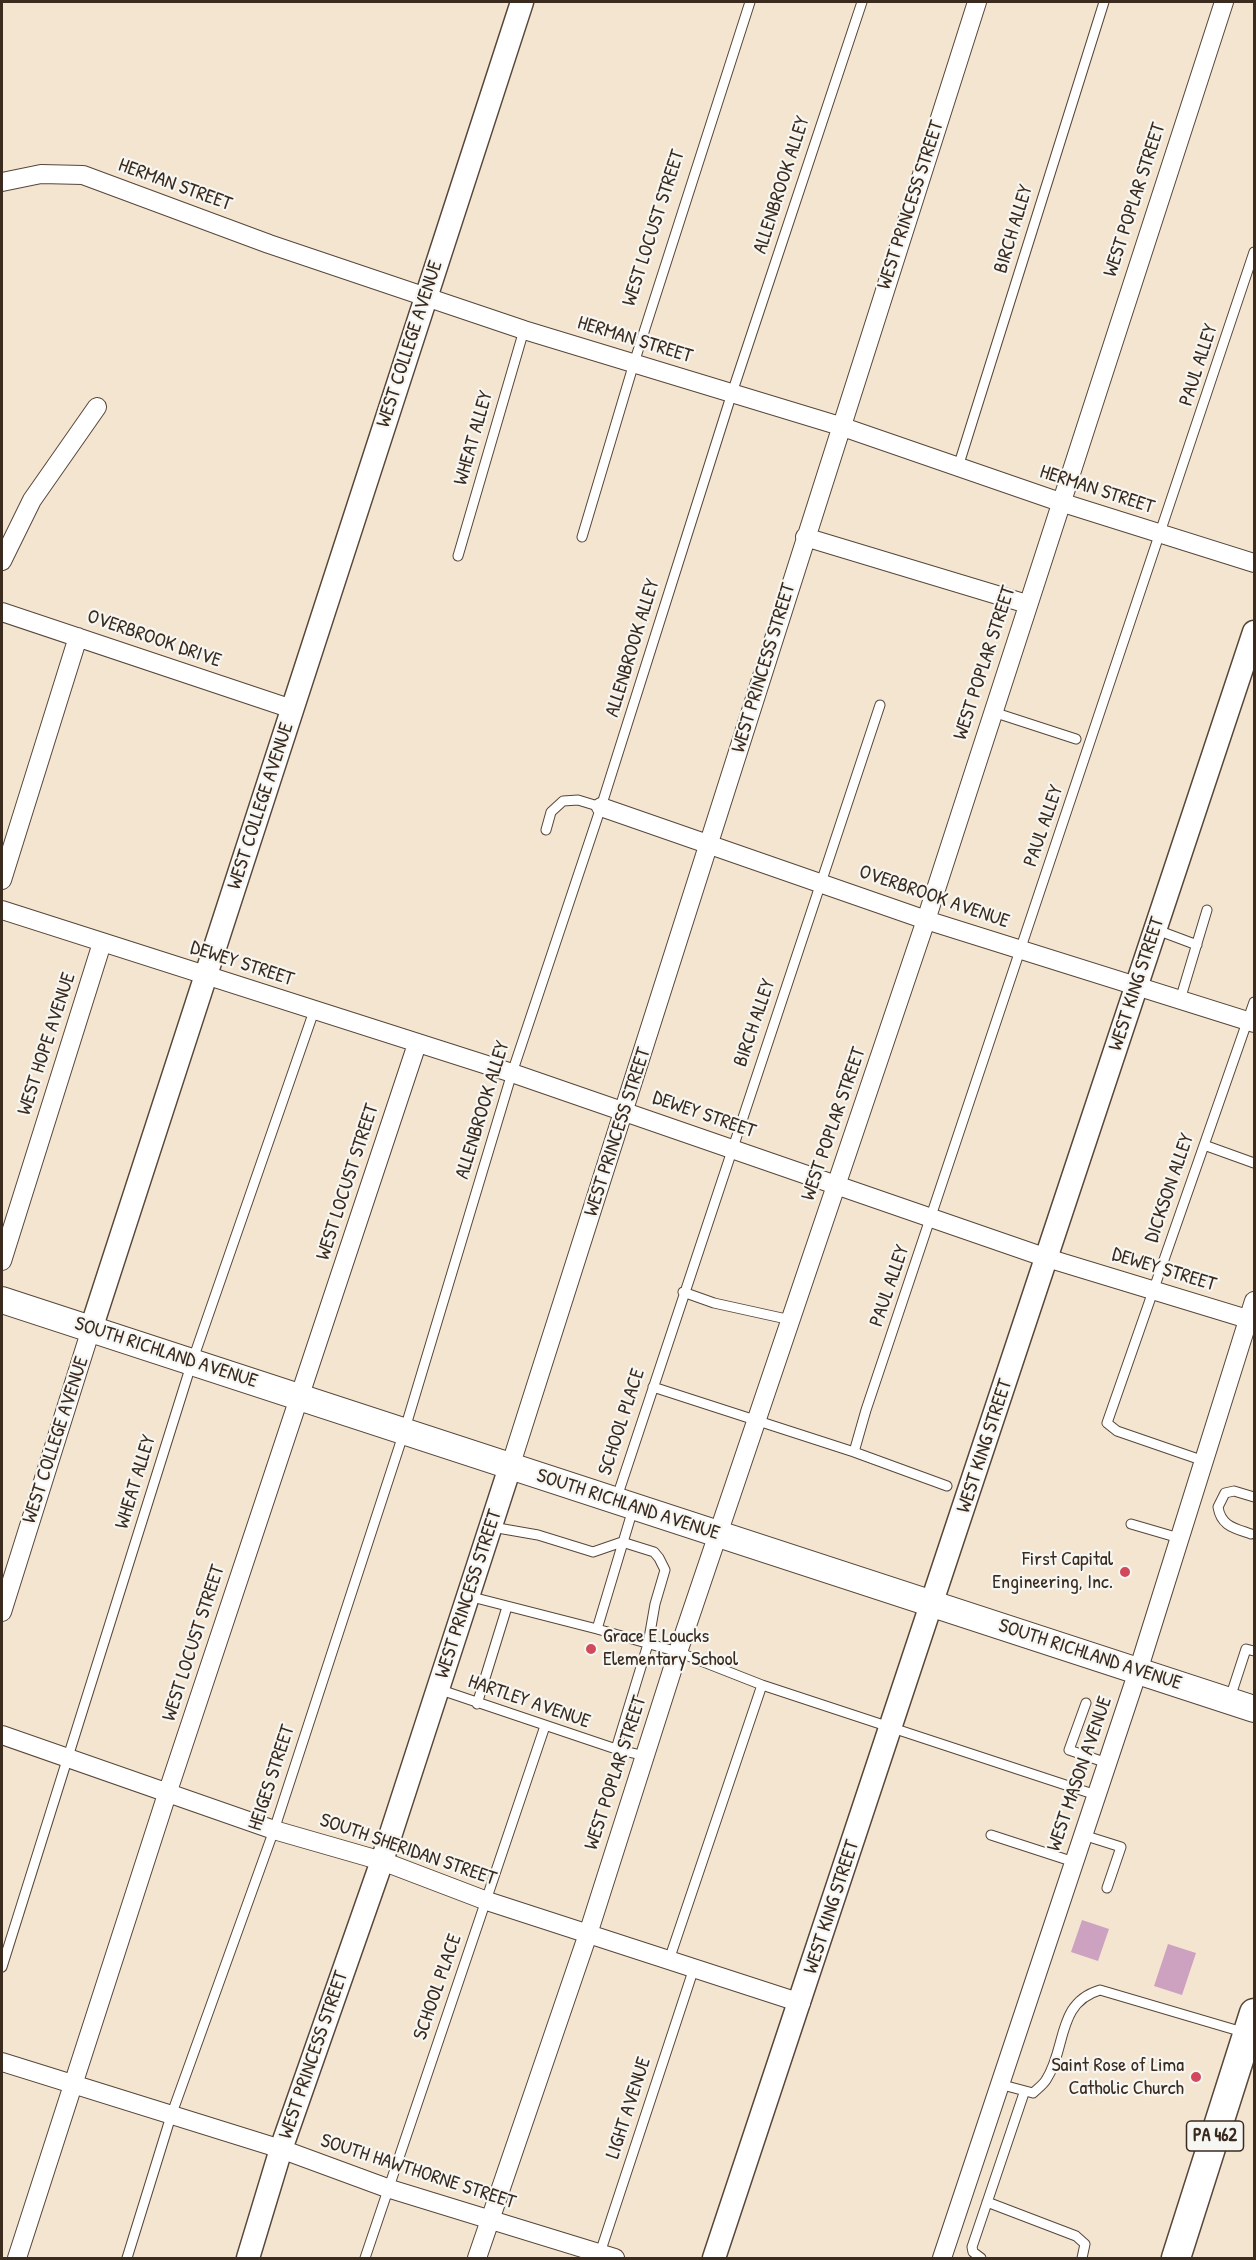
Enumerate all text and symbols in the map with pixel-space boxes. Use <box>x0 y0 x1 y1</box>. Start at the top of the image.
street label: ALLENBROOK ALLEY <box>748 113 816 257</box>
street label: WEST PRINCESS STREET <box>872 118 950 292</box>
street label: WEST POPLAR STREET <box>1099 120 1171 280</box>
street label: WEST LOCUST STREET <box>617 147 691 309</box>
street label: HERMAN STREET <box>115 153 235 217</box>
street label: BIRCH ALLEY <box>989 182 1039 276</box>
street label: WEST COLLEGE AVENUE <box>372 258 448 430</box>
street label: HERMAN STREET <box>575 311 695 369</box>
street label: PAUL ALLEY <box>1174 321 1224 409</box>
street label: WHEAT ALLEY <box>449 388 499 488</box>
street label: HERMAN STREET <box>1037 460 1157 520</box>
street label: ALLENBROOK ALLEY <box>601 576 665 720</box>
street label: WEST PRINCESS STREET <box>727 580 801 756</box>
street label: WEST POPLAR STREET <box>949 583 1021 743</box>
street label: OVERBROOK DRIVE <box>84 605 224 673</box>
street label: WEST COLLEGE AVENUE <box>223 720 299 892</box>
street label: PAUL ALLEY <box>1019 782 1069 870</box>
street label: OVERBROOK AVENUE <box>856 860 1012 934</box>
street label: WEST KING STREET <box>1104 914 1170 1054</box>
street label: DEWEY STREET <box>187 936 297 992</box>
street label: WEST HOPE AVENUE <box>13 970 81 1118</box>
street label: BIRCH ALLEY <box>729 976 781 1070</box>
street label: ALLENBROOK ALLEY <box>451 1038 515 1182</box>
street label: WEST POPLAR STREET <box>797 1044 871 1204</box>
street label: WEST PRINCESS STREET <box>579 1045 657 1219</box>
street label: DEWEY STREET <box>649 1086 759 1144</box>
street label: WEST LOCUST STREET <box>311 1101 385 1263</box>
street label: DICKSON ALLEY <box>1140 1130 1200 1246</box>
street label: PAUL ALLEY <box>865 1242 915 1330</box>
street label: DEWEY STREET <box>1109 1243 1219 1297</box>
street label: SOUTH RICHLAND AVENUE <box>71 1312 261 1394</box>
street label: WEST COLLEGE AVENUE <box>18 1354 94 1526</box>
street label: SCHOOL PLACE <box>594 1366 650 1478</box>
street label: WEST KING STREET <box>952 1376 1018 1516</box>
street label: WHEAT ALLEY <box>110 1432 162 1532</box>
street label: SOUTH RICHLAND AVENUE <box>533 1464 723 1546</box>
street label: WEST PRINCESS STREET <box>430 1507 508 1681</box>
place label: First Capital Engineering, Inc. <box>992 1548 1113 1595</box>
street label: WEST LOCUST STREET <box>157 1562 231 1724</box>
marker: First Capital Engineering, Inc. <box>1118 1565 1132 1579</box>
street label: SOUTH RICHLAND AVENUE <box>995 1614 1185 1696</box>
place label: Grace E Loucks Elementary School <box>603 1625 738 1672</box>
marker: Grace E Loucks Elementary School <box>584 1642 598 1656</box>
street label: HARTLEY AVENUE <box>465 1670 593 1734</box>
street label: WEST POPLAR STREET <box>580 1693 652 1853</box>
street label: WEST MASON AVENUE <box>1042 1694 1118 1854</box>
street label: HEIGES STREET <box>244 1722 300 1834</box>
street label: SOUTH SHERIDAN STREET <box>317 1809 499 1891</box>
street label: WEST KING STREET <box>799 1837 865 1977</box>
street label: SCHOOL PLACE <box>409 1931 467 2043</box>
street label: WEST PRINCESS STREET <box>274 1968 354 2142</box>
street label: LIGHT AVENUE <box>601 2054 657 2162</box>
place label: Saint Rose of Lima Catholic Church <box>1051 2054 1184 2101</box>
marker: Saint Rose of Lima Catholic Church <box>1189 2070 1203 2084</box>
road number: PA 462 <box>1186 2121 1244 2151</box>
street label: SOUTH HAWTHORNE STREET <box>317 2129 519 2215</box>

